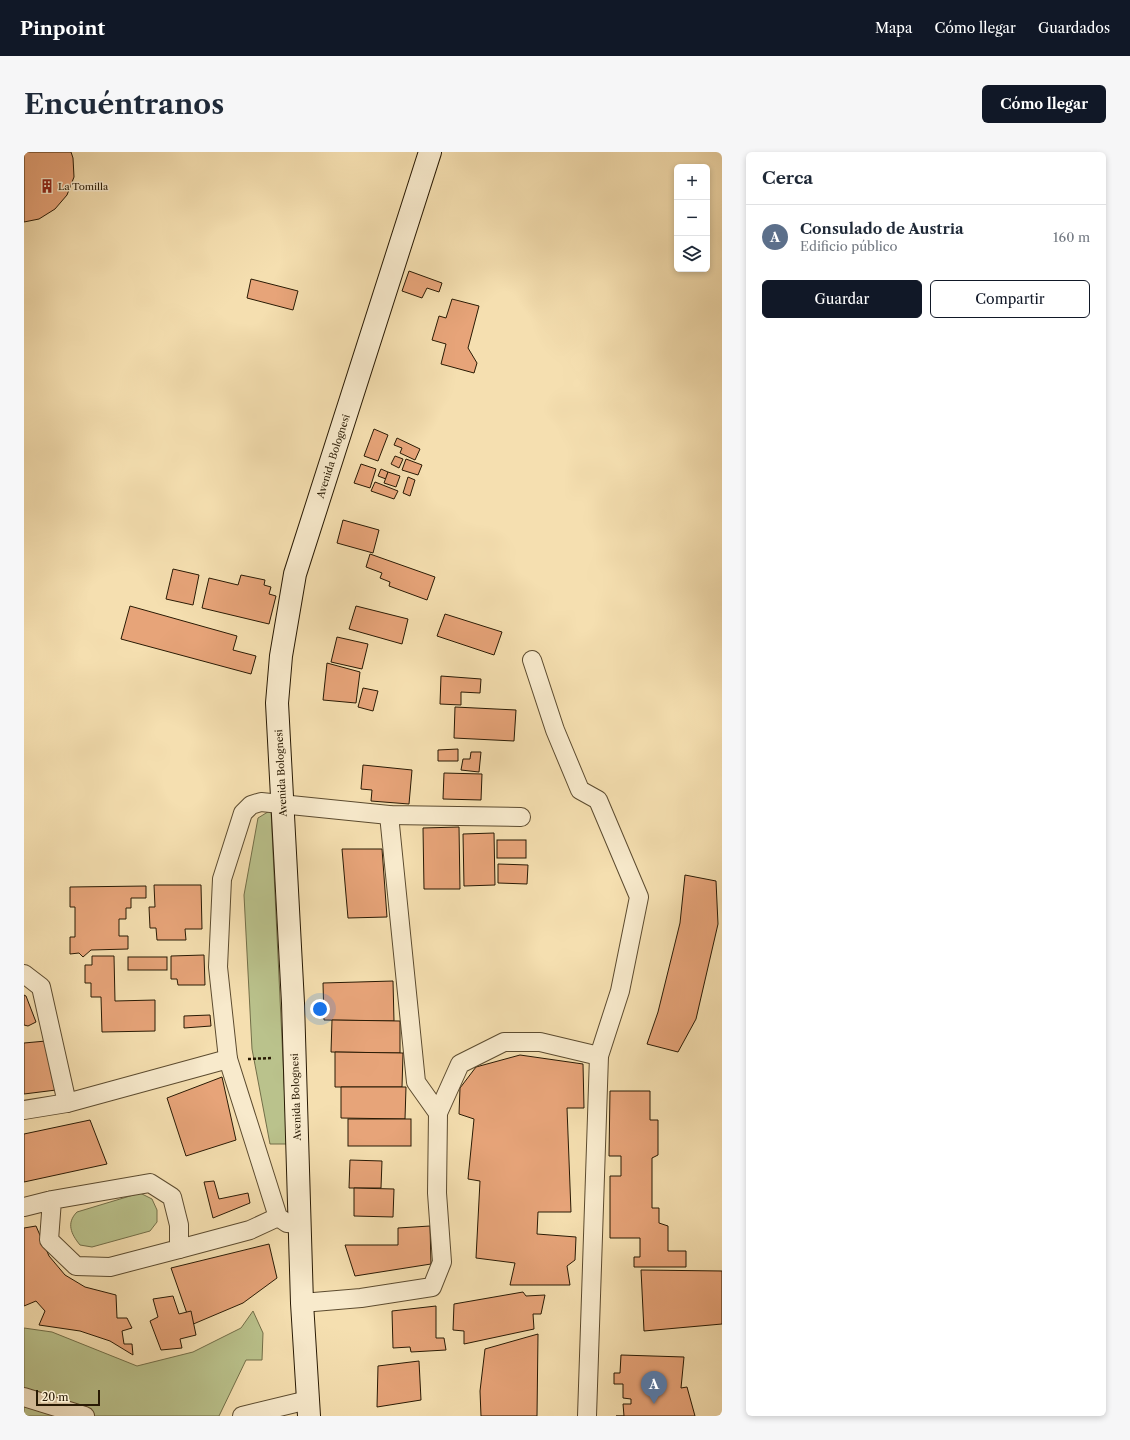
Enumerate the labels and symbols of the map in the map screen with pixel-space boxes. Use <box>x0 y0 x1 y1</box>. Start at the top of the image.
building icon: La Tomilla <box>39 178 55 194</box>
place label: La Tomilla <box>58 180 109 193</box>
street label: Avenida Bolognesi <box>313 412 352 501</box>
street label: Avenida Bolognesi <box>272 729 290 818</box>
your location <box>310 999 330 1019</box>
street label: Avenida Bolognesi <box>288 1053 304 1142</box>
pin: A <box>641 1371 667 1404</box>
scale bar <box>36 1388 100 1407</box>

